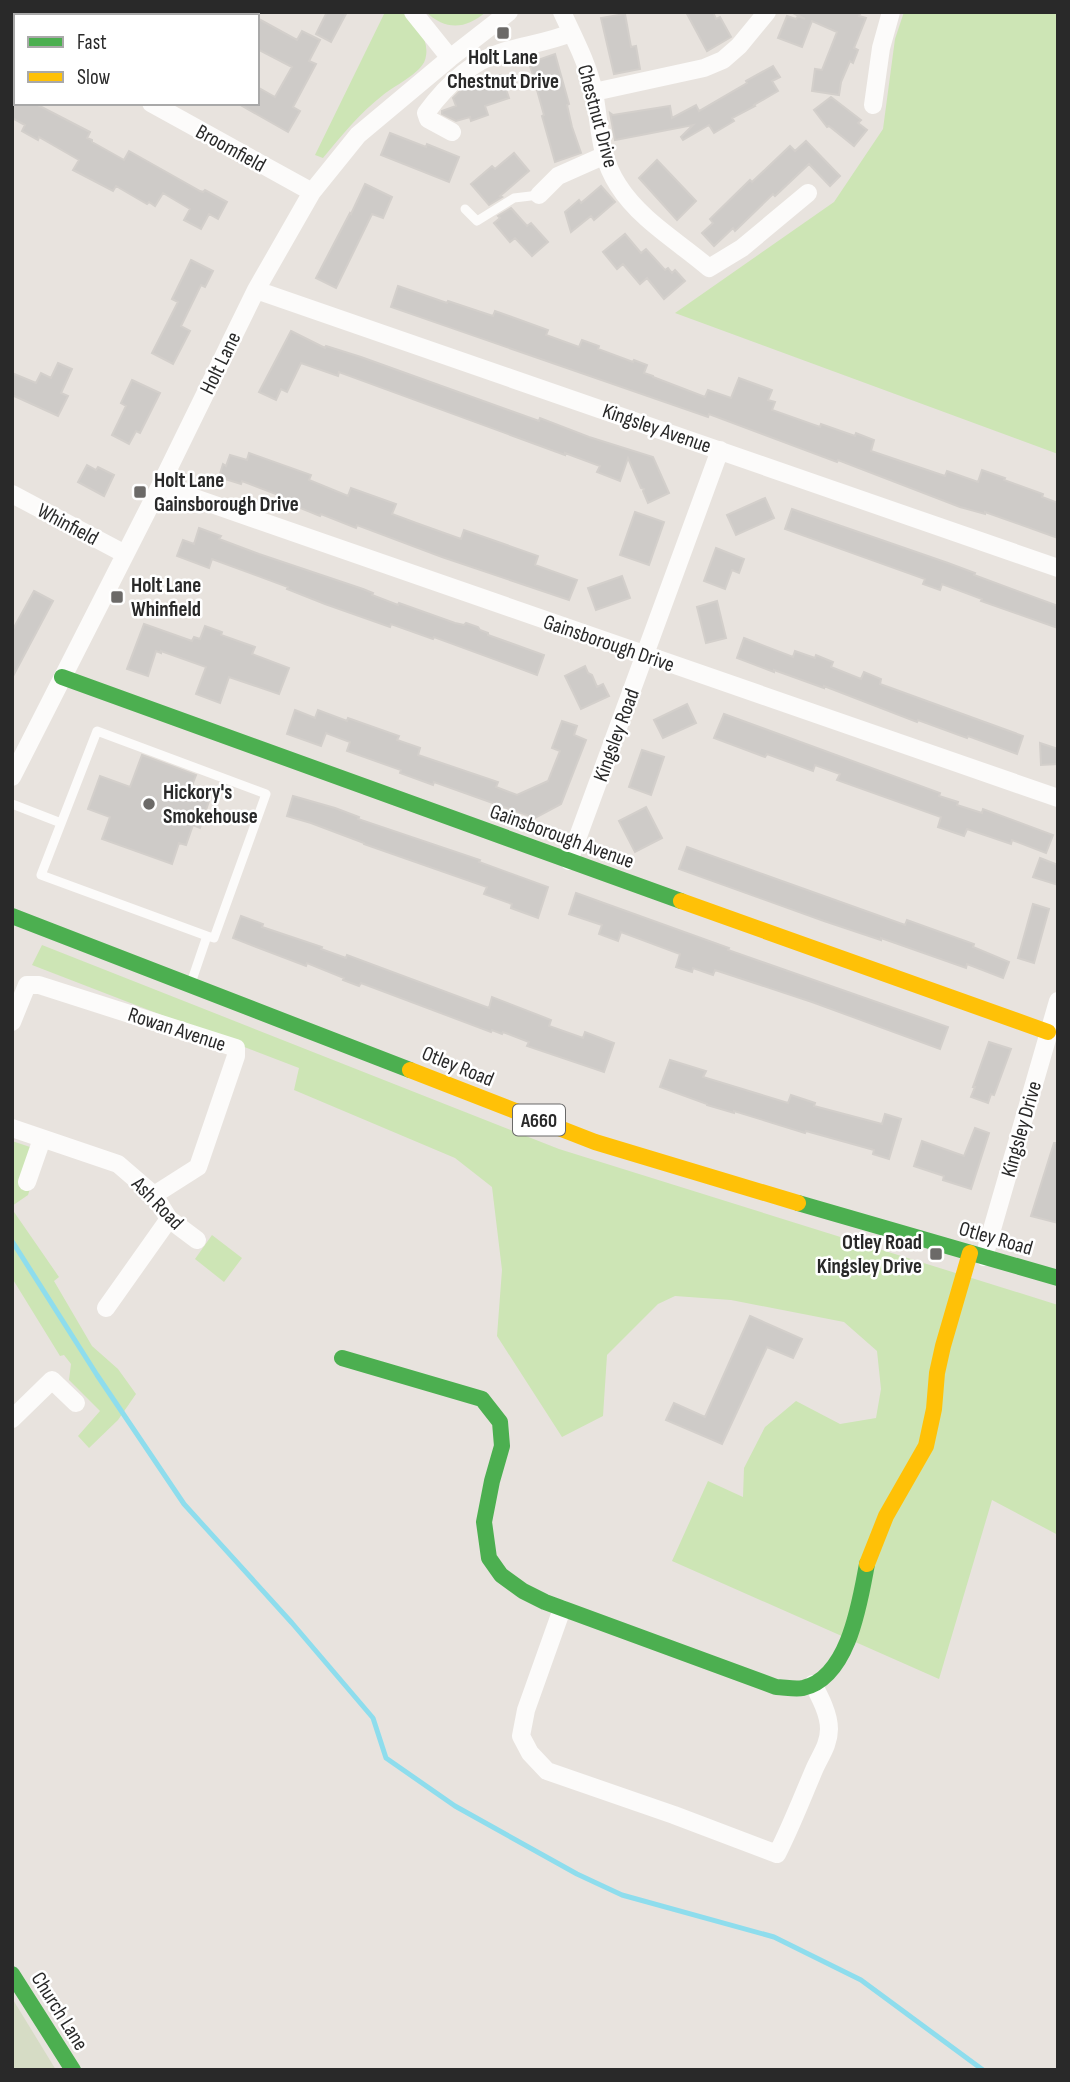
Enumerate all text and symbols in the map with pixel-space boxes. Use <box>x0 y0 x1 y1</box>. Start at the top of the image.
legend <box>14 14 259 105</box>
marker: Holt Lane Chestnut Drive <box>495 25 511 41</box>
text: Fast <box>77 30 107 55</box>
place label: Holt Lane Chestnut Drive <box>447 45 559 94</box>
street label: Chestnut Drive <box>572 62 623 170</box>
text: Slow <box>77 65 111 90</box>
street label: Broomfield <box>191 119 270 178</box>
street label: Holt Lane <box>195 328 246 399</box>
street label: Kingsley Avenue <box>599 398 714 459</box>
place label: Holt Lane Gainsborough Drive <box>154 468 299 517</box>
marker: Holt Lane Gainsborough Drive <box>132 484 148 500</box>
street label: Whinfield <box>33 498 103 551</box>
place label: Holt Lane Whinfield <box>131 573 201 622</box>
marker: Holt Lane Whinfield <box>109 589 125 605</box>
street label: Gainsborough Drive <box>540 609 678 678</box>
street label: Kingsley Road <box>588 685 645 785</box>
place label: Hickory's Smokehouse <box>163 780 258 829</box>
marker: Hickory's Smokehouse <box>141 796 157 812</box>
street label: Gainsborough Avenue <box>486 799 637 874</box>
street label: Rowan Avenue <box>125 1002 229 1057</box>
street label: Otley Road <box>418 1041 497 1092</box>
street label: Kingsley Drive <box>996 1078 1047 1180</box>
road number: A660 <box>513 1104 565 1136</box>
street label: Ash Road <box>126 1171 189 1235</box>
street label: Otley Road <box>956 1216 1036 1261</box>
place label: Otley Road Kingsley Drive <box>817 1230 922 1279</box>
marker: Otley Road Kingsley Drive <box>928 1246 944 1262</box>
street label: Church Lane <box>26 1967 93 2055</box>

